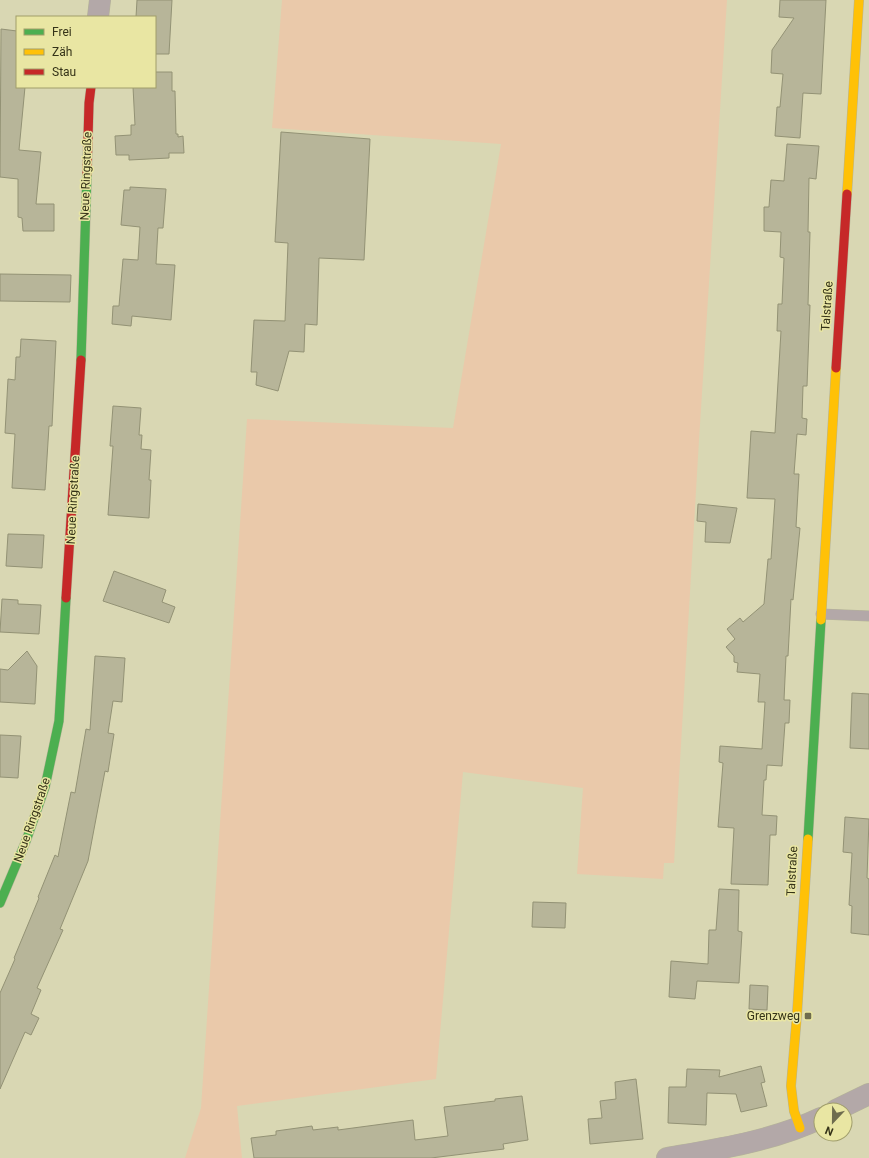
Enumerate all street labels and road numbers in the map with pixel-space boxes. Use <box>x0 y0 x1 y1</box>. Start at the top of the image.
street label: Neue Ringstraße <box>77 132 95 220</box>
street label: Talstraße <box>818 281 836 331</box>
street label: Neue Ringstraße <box>64 455 82 545</box>
street label: Neue Ringstraße <box>11 776 53 864</box>
street label: Talstraße <box>784 846 800 896</box>

